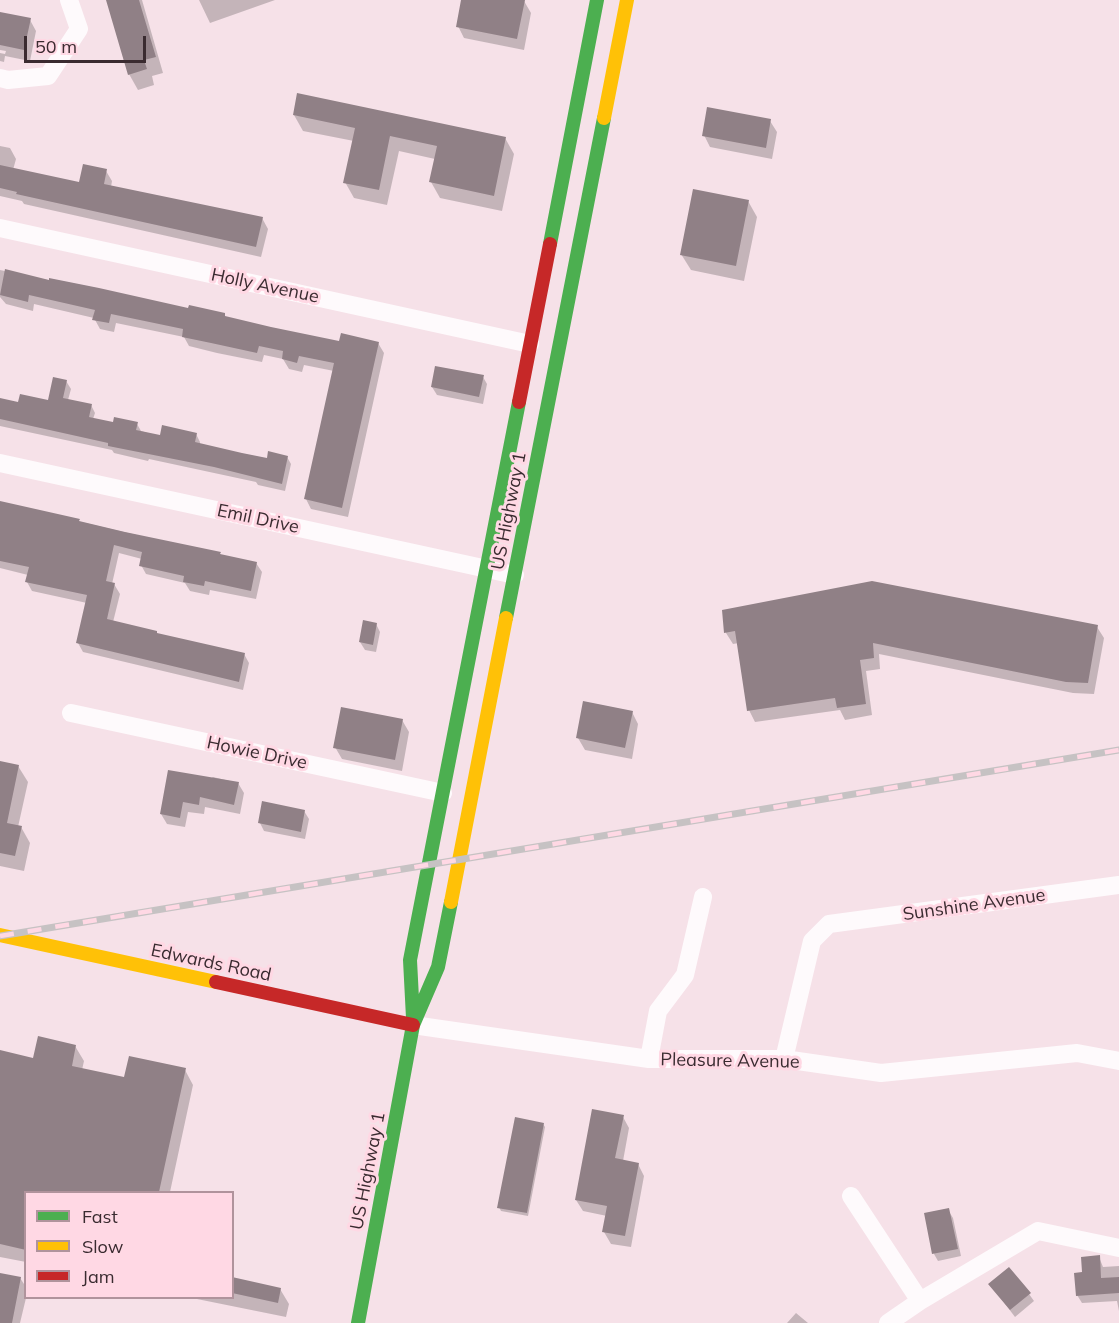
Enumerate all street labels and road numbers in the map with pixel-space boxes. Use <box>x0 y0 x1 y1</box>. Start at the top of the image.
street label: Holly Avenue <box>209 264 321 308</box>
street label: US Highway 1 <box>487 450 531 572</box>
street label: Emil Drive <box>215 500 301 538</box>
street label: Howie Drive <box>205 732 309 774</box>
street label: Sunshine Avenue <box>901 884 1047 926</box>
street label: Edwards Road <box>149 940 273 986</box>
street label: Pleasure Avenue <box>660 1049 800 1073</box>
street label: US Highway 1 <box>346 1110 390 1232</box>

